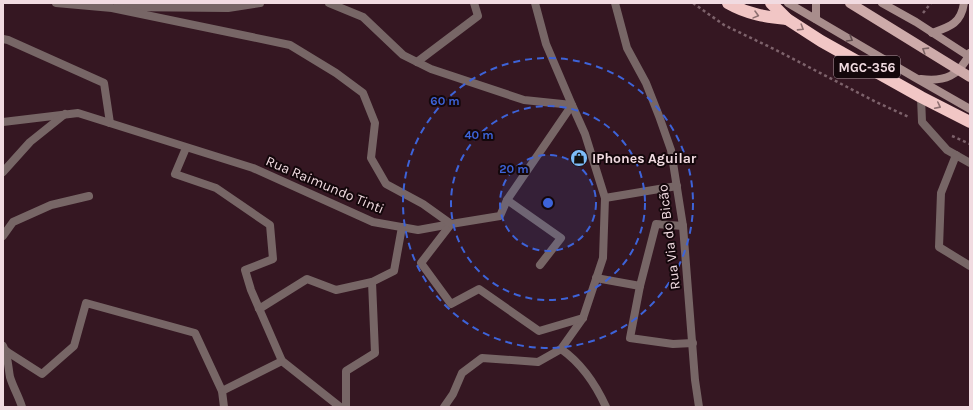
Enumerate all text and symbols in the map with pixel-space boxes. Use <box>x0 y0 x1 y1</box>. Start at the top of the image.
one-way arrow <box>753 10 760 19</box>
one-way arrow <box>797 23 804 31</box>
one-way arrow <box>846 35 853 42</box>
one-way arrow <box>922 47 929 54</box>
road number: MGC-356 <box>834 56 900 78</box>
text: 60 m <box>430 94 460 108</box>
one-way arrow <box>934 101 941 109</box>
text: 40 m <box>464 128 494 142</box>
shop icon: IPhones Aguilar <box>569 148 589 168</box>
place label: IPhones Aguilar <box>592 150 697 167</box>
street label: Rua Raimundo Tinti <box>263 152 387 218</box>
text: 20 m <box>499 162 529 176</box>
street label: Rua Via do Bicão <box>654 183 684 291</box>
centre of rings <box>541 196 555 210</box>

